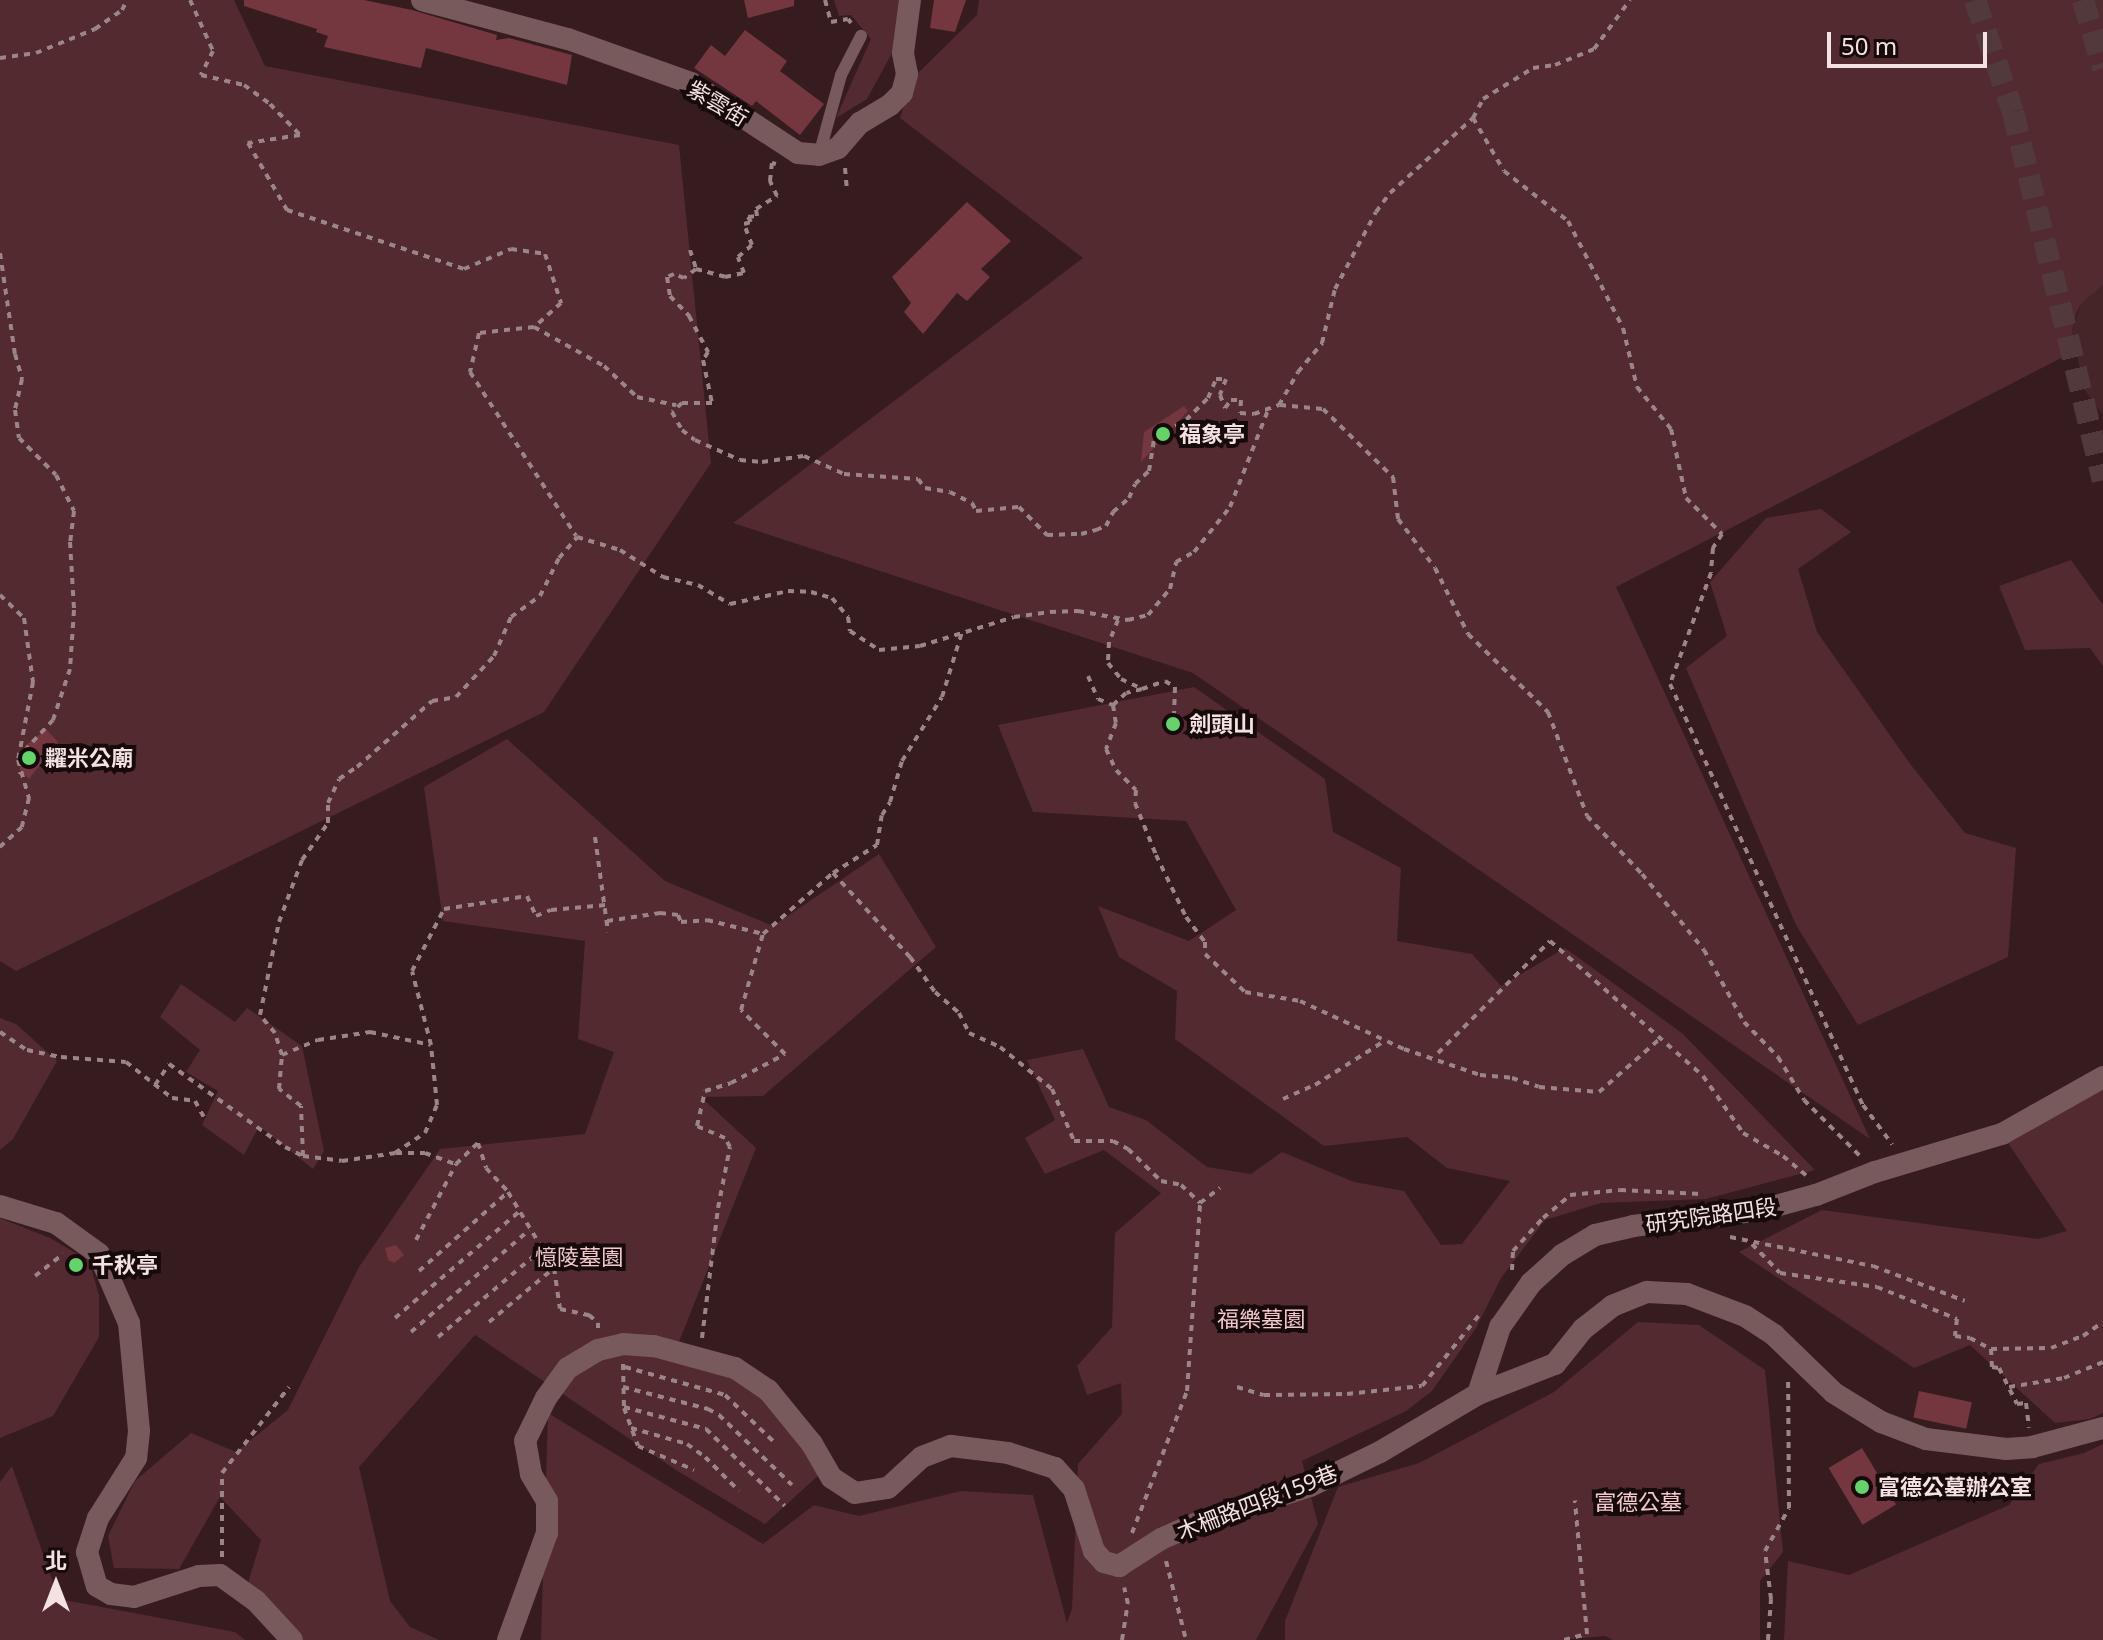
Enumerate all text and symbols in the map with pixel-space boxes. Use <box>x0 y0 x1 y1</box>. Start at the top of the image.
scale bar <box>1831 16 1991 66</box>
text: 50 m <box>1841 29 1897 62</box>
street label: 紫雲街 <box>683 75 753 131</box>
place label: 福象亭 <box>1179 421 1245 447</box>
marker: 福象亭 <box>1154 425 1172 443</box>
place label: 劍頭山 <box>1189 711 1255 737</box>
marker: 劍頭山 <box>1164 715 1182 733</box>
place label: 糶米公廟 <box>45 745 133 771</box>
marker: 糶米公廟 <box>20 749 38 767</box>
street label: 研究院路四段 <box>1644 1193 1778 1237</box>
park label: 憶陵墓園 <box>535 1244 623 1270</box>
place label: 千秋亭 <box>92 1252 158 1278</box>
marker: 千秋亭 <box>67 1256 85 1274</box>
park label: 福樂墓園 <box>1217 1306 1305 1332</box>
street label: 木柵路四段159巷 <box>1173 1459 1341 1545</box>
place label: 富德公墓辦公室 <box>1878 1474 2032 1500</box>
marker: 富德公墓辦公室 <box>1853 1478 1871 1496</box>
park label: 富德公墓 <box>1594 1489 1682 1515</box>
north arrow <box>16 1544 96 1624</box>
text: 北 <box>45 1545 67 1575</box>

